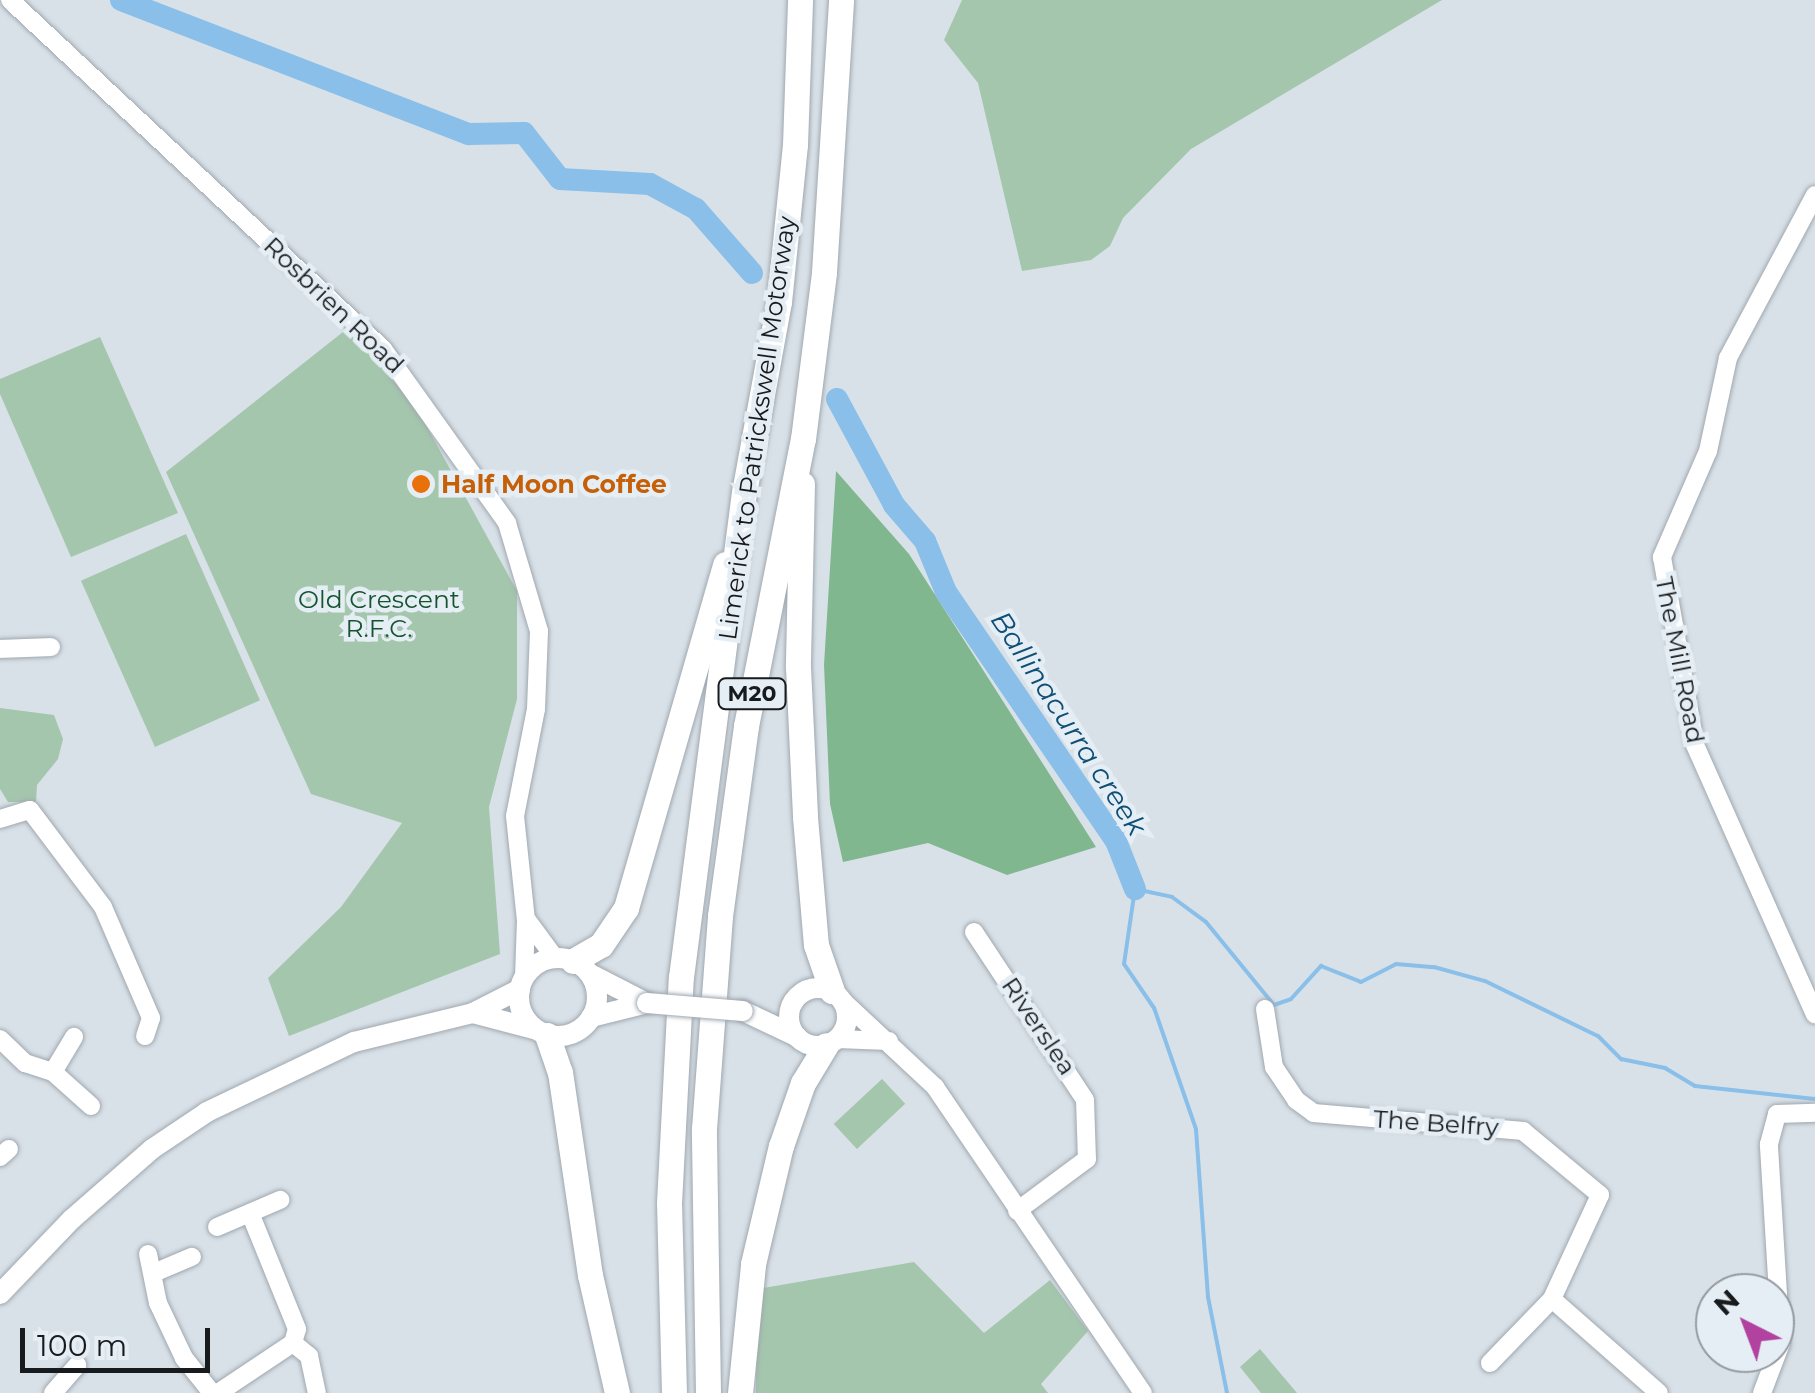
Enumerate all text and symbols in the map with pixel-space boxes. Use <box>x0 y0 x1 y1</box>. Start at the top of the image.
street label: Limerick to Patrickswell Motorway <box>712 214 802 642</box>
street label: Rosbrien Road <box>258 231 410 379</box>
place label: Half Moon Coffee <box>441 469 667 499</box>
marker: Half Moon Coffee <box>410 473 432 495</box>
street label: The Mill Road <box>1649 574 1711 746</box>
park label: Old Crescent R.F.C. <box>298 585 460 644</box>
water label: Ballinacurra creek <box>984 605 1154 841</box>
road number: M20 <box>717 677 787 711</box>
street label: Riverslea <box>995 971 1083 1081</box>
street label: The Belfry <box>1372 1104 1500 1142</box>
north arrow <box>1695 1273 1795 1373</box>
text: N <box>1706 1282 1746 1322</box>
scale bar <box>25 1308 215 1370</box>
text: 100 m <box>37 1327 127 1364</box>

